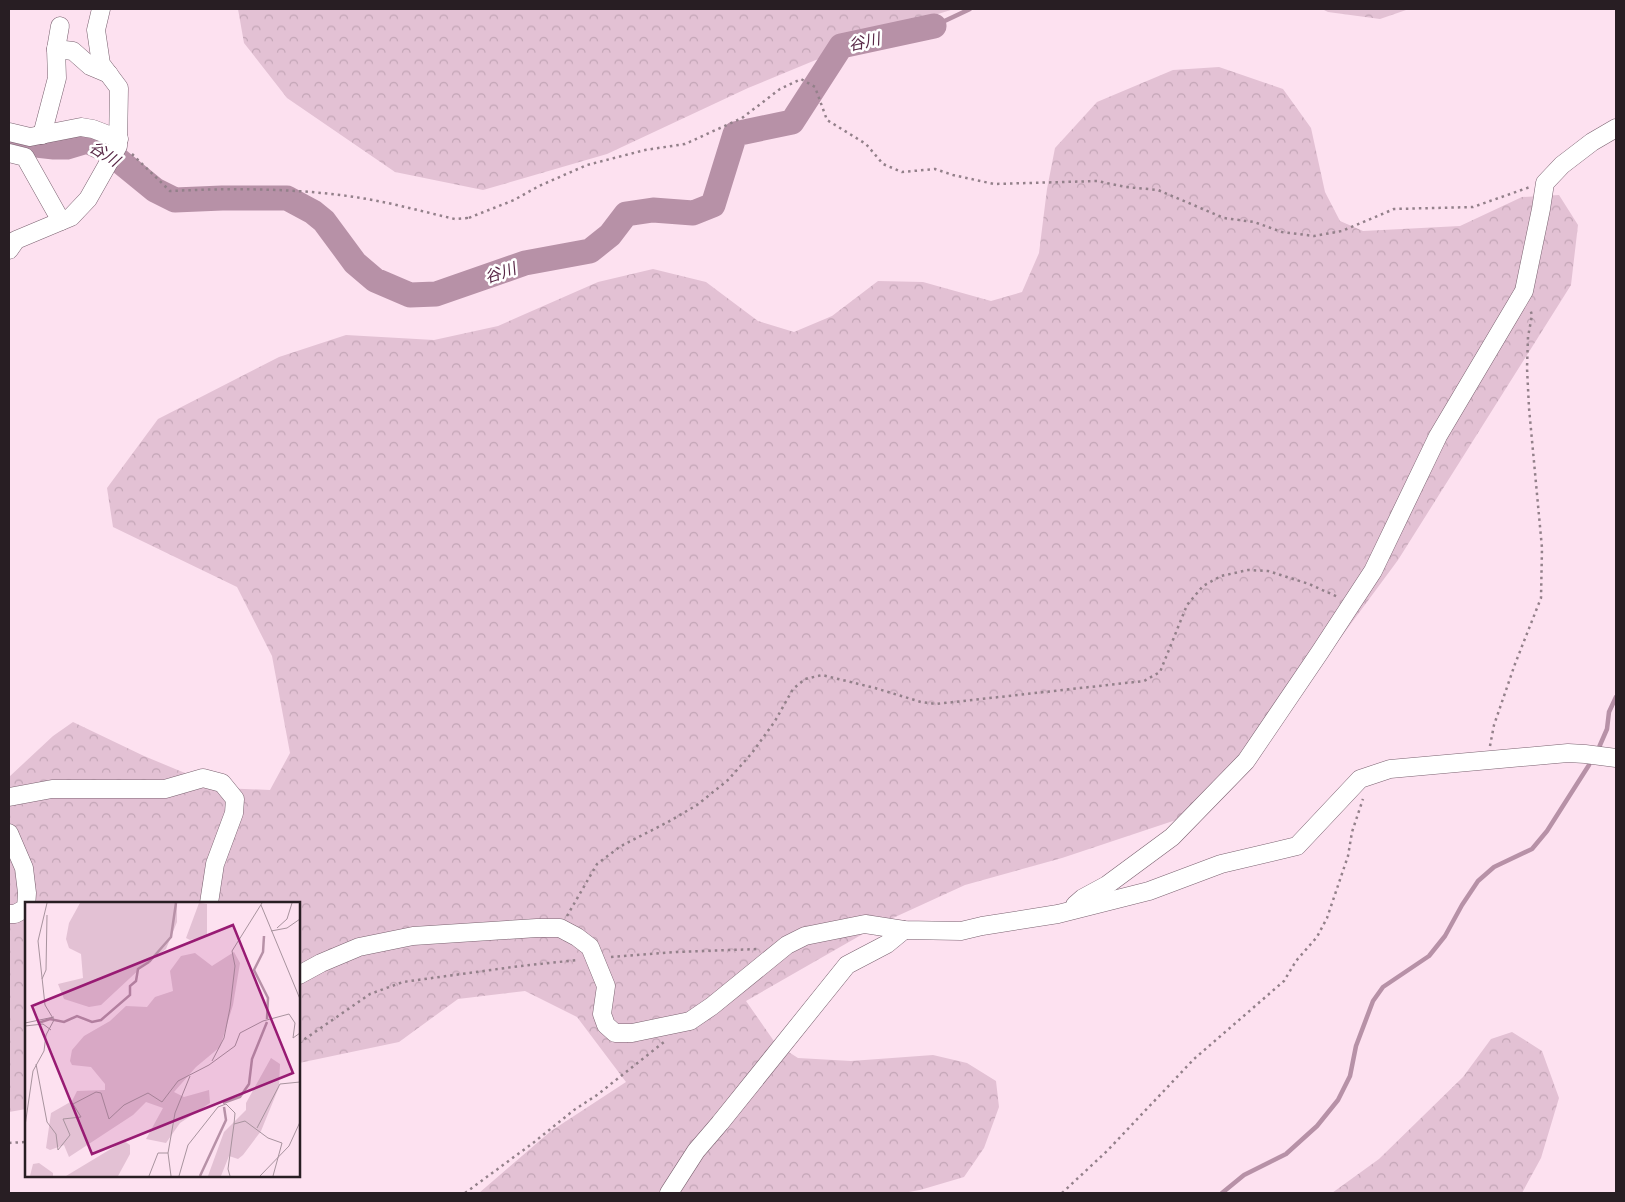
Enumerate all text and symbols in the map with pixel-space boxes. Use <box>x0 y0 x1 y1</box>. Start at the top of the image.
water label: 谷川 <box>846 28 884 54</box>
water label: 谷川 <box>86 136 125 171</box>
water label: 谷川 <box>482 257 520 286</box>
inset map <box>25 902 300 1177</box>

